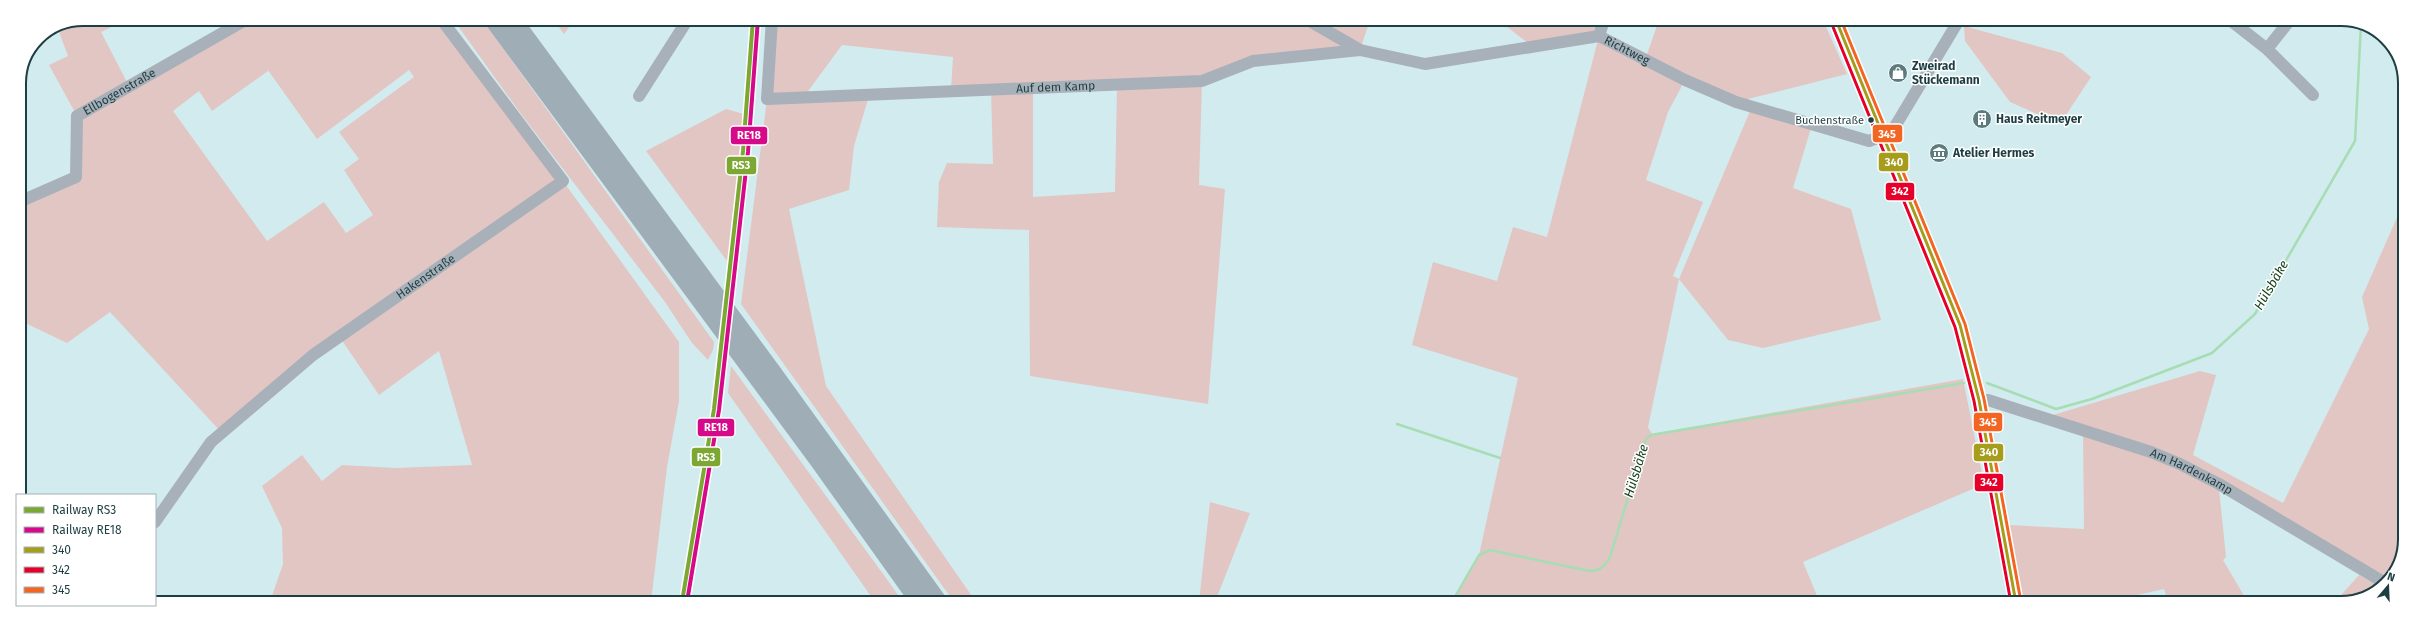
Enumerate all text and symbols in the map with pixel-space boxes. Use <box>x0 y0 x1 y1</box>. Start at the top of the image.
street label: Richtweg <box>1602 33 1653 68</box>
place label: Zweirad Stückemann <box>1912 59 1980 87</box>
shop icon: Zweirad Stückemann <box>1887 62 1909 84</box>
street label: Ellbogenstraße <box>80 66 158 118</box>
street label: Auf dem Kamp <box>1016 78 1095 96</box>
building icon: Haus Reitmeyer <box>1971 108 1993 130</box>
place label: Haus Reitmeyer <box>1996 112 2082 126</box>
place label: Buchenstraße <box>1795 114 1864 127</box>
marker: Buchenstraße <box>1866 115 1876 125</box>
line badge: 345 <box>1872 124 1903 143</box>
line badge: RE18 <box>730 126 768 145</box>
text: 345 <box>1877 128 1896 141</box>
text: RE18 <box>737 129 761 142</box>
museum icon: Atelier Hermes <box>1928 142 1950 164</box>
place label: Atelier Hermes <box>1952 146 2035 160</box>
line badge: 340 <box>1878 152 1909 172</box>
line badge: RS3 <box>726 156 757 175</box>
text: 340 <box>1884 156 1904 169</box>
text: RS3 <box>732 159 751 172</box>
line badge: 342 <box>1885 182 1915 201</box>
text: 342 <box>1890 185 1909 198</box>
street label: Hakenstraße <box>393 251 458 302</box>
water label: Hülsbäke <box>2251 257 2291 312</box>
line badge: 345 <box>1973 412 2003 432</box>
text: 345 <box>1978 416 1997 429</box>
line badge: RE18 <box>697 418 735 437</box>
text: RE18 <box>704 421 728 434</box>
water label: Hülsbäke <box>1621 442 1651 499</box>
line badge: 340 <box>1973 443 2004 462</box>
street label: Am Hardenkamp <box>2148 445 2235 498</box>
text: 340 <box>1979 446 1999 459</box>
line badge: RS3 <box>691 447 721 467</box>
text: RS3 <box>697 451 716 464</box>
line badge: 342 <box>1974 473 2004 492</box>
text: 342 <box>1979 476 1998 489</box>
legend <box>16 494 156 606</box>
text: Railway RS3 <box>52 503 116 517</box>
text: Railway RE18 <box>52 523 122 537</box>
text: 340 <box>52 543 71 557</box>
text: 342 <box>52 563 70 577</box>
north arrow <box>2368 566 2408 606</box>
text: N <box>2386 570 2397 584</box>
text: 345 <box>52 583 70 597</box>

